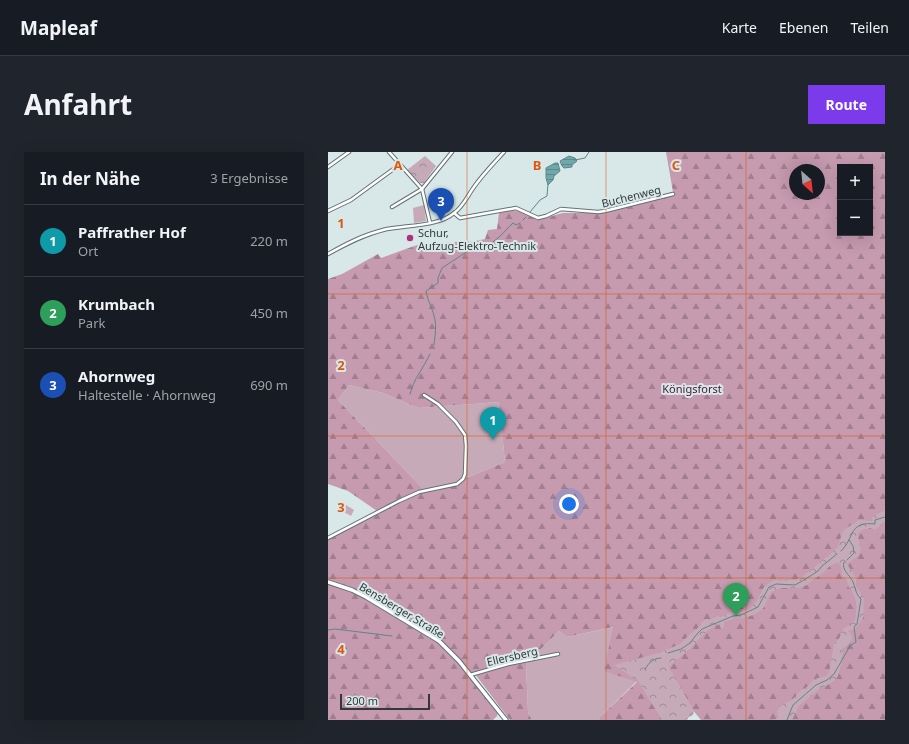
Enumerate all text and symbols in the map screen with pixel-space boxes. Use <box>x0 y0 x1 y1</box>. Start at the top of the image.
text: Mapleaf <box>20 15 97 41</box>
text: Karte <box>722 18 757 37</box>
text: Ebenen <box>779 18 829 37</box>
text: Teilen <box>851 18 889 37</box>
text: Anfahrt <box>24 85 132 123</box>
button: Route <box>808 85 885 124</box>
text: A <box>394 156 403 174</box>
text: B <box>533 156 541 174</box>
text: C <box>672 156 680 174</box>
north arrow <box>789 164 825 200</box>
map controls <box>837 164 873 236</box>
button: + <box>837 164 873 200</box>
text: In der Nähe <box>40 167 140 190</box>
text: 3 Ergebnisse <box>210 169 288 187</box>
street label: Buchenweg <box>600 181 662 211</box>
pin: 3 <box>428 188 454 221</box>
button: − <box>837 200 873 236</box>
text: 1 <box>337 214 345 232</box>
text: Paffrather Hof <box>78 222 186 242</box>
place label: Schur, Aufzug-Elektro-Technik <box>418 225 536 253</box>
text: 1 <box>49 232 57 250</box>
text: 220 m <box>250 232 288 250</box>
marker: Schur, Aufzug-Elektro-Technik <box>405 233 415 243</box>
text: Ort <box>78 242 98 260</box>
text: Krumbach <box>78 294 155 314</box>
text: 2 <box>49 304 57 322</box>
text: 450 m <box>250 304 288 322</box>
text: Park <box>78 314 105 332</box>
text: 2 <box>337 356 345 374</box>
text: Ahornweg <box>78 366 155 386</box>
text: 3 <box>49 376 57 394</box>
text: 690 m <box>250 376 288 394</box>
park label: Königsforst <box>662 381 722 396</box>
text: Haltestelle · Ahornweg <box>78 386 216 404</box>
pin: 1 <box>480 407 506 440</box>
your location <box>559 494 579 514</box>
text: 3 <box>337 498 345 516</box>
street label: Bensberger Straße <box>357 579 447 641</box>
pin: 2 <box>723 583 749 616</box>
text: 4 <box>337 640 345 658</box>
street label: Ellersberg <box>485 643 539 669</box>
scale bar <box>340 692 430 711</box>
text: 200 m <box>346 693 378 708</box>

